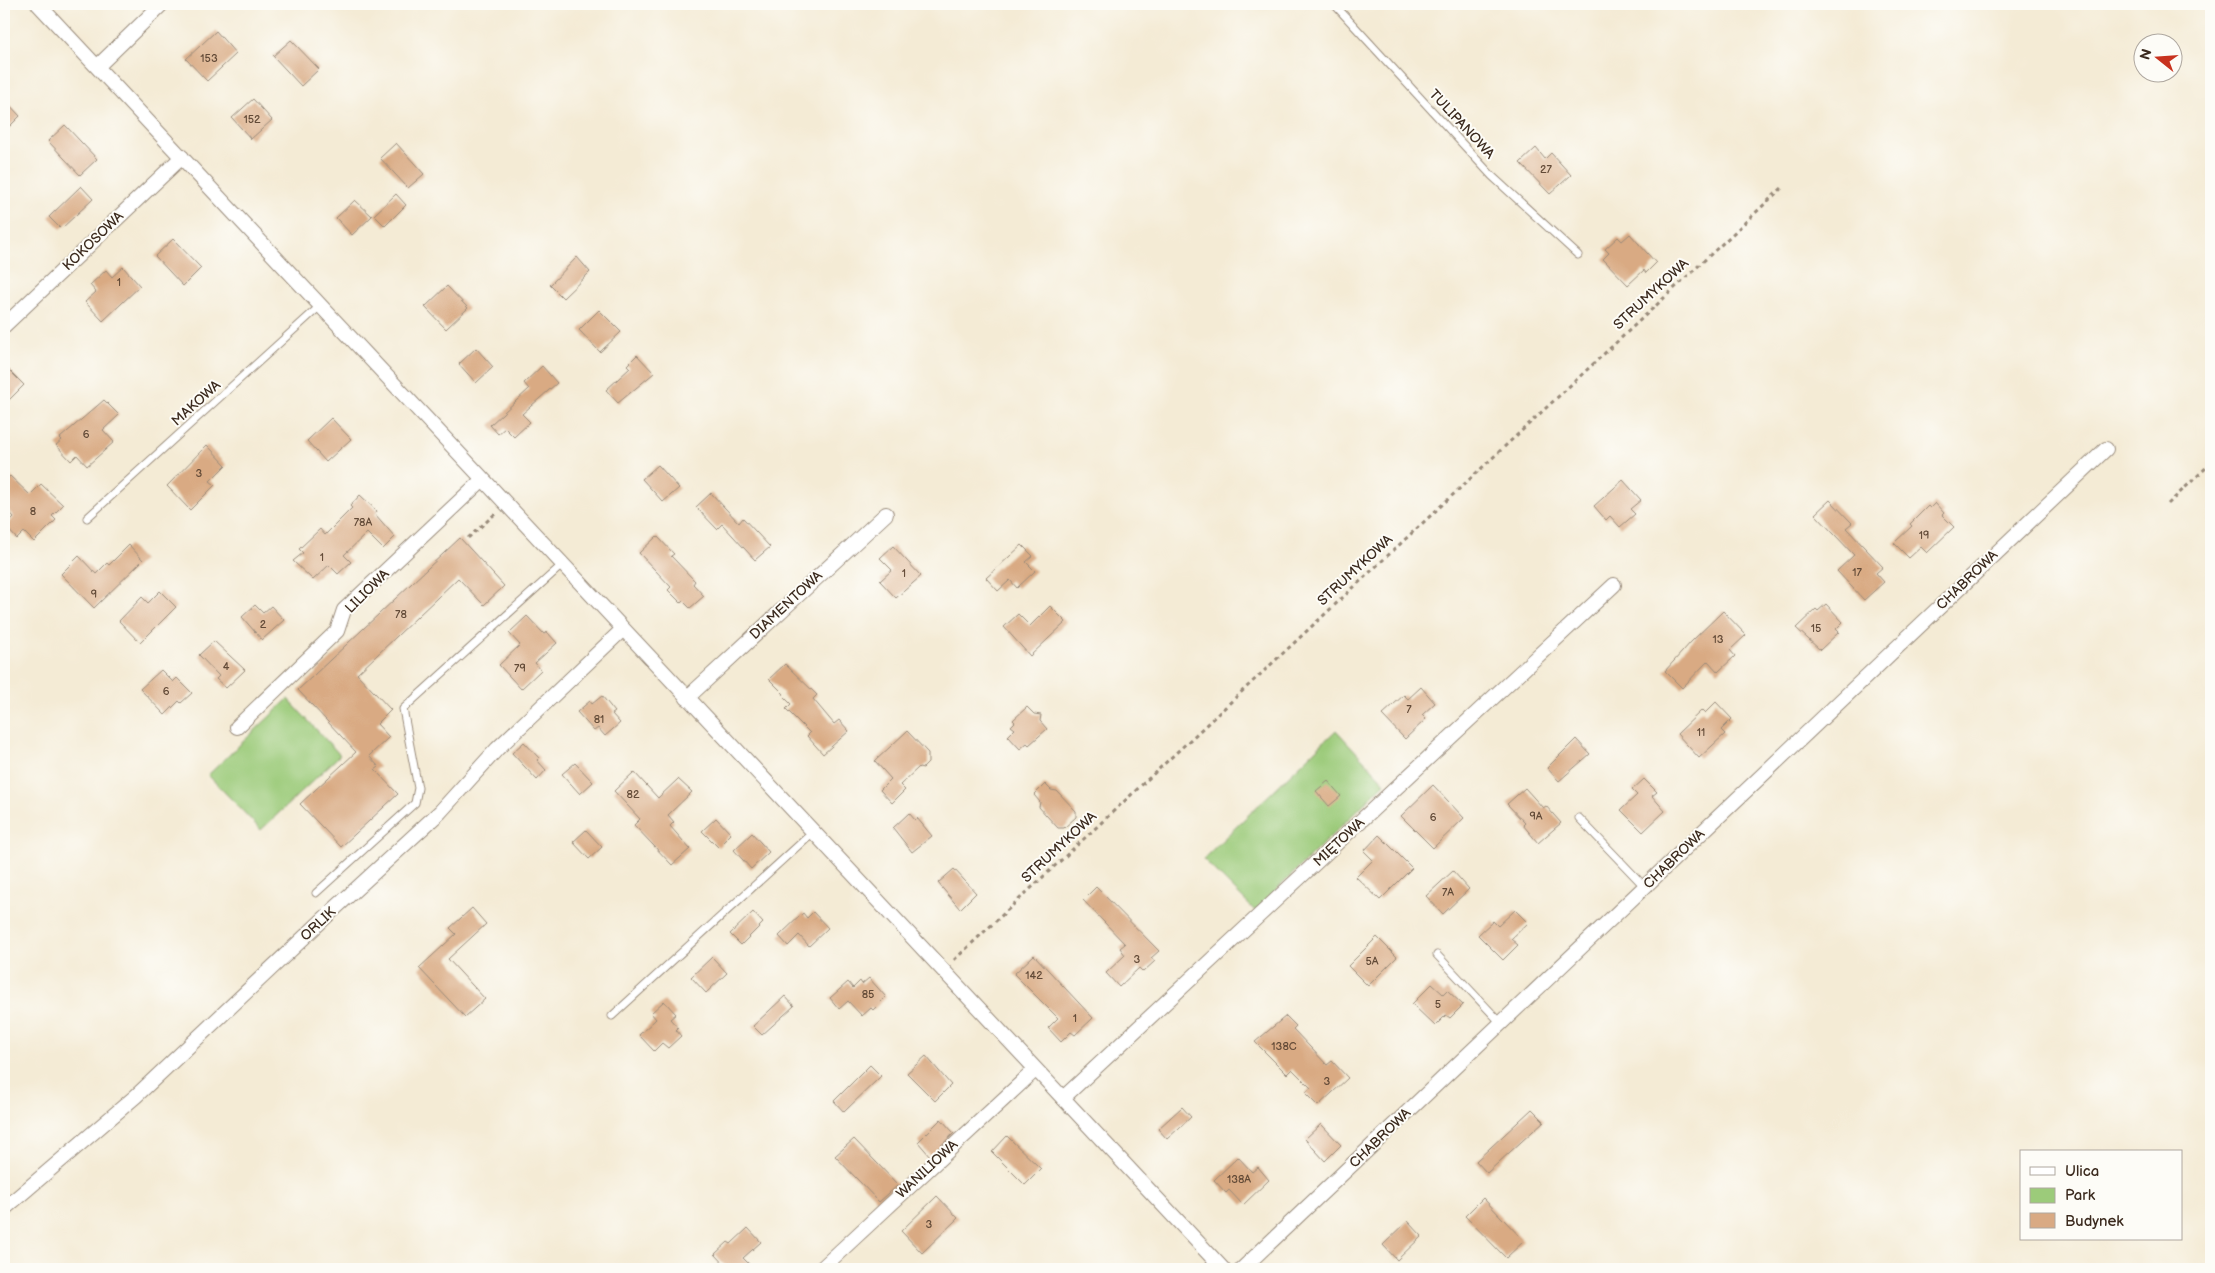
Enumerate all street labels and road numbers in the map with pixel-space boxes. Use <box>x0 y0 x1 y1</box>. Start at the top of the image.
street label: TULIPANOWA <box>1426 86 1499 162</box>
street label: KOKOSOWA <box>59 207 127 274</box>
street label: STRUMYKOWA <box>1610 255 1692 333</box>
street label: MAKOWA <box>168 376 224 429</box>
street label: STRUMYKOWA <box>1314 531 1396 609</box>
street label: CHABROWA <box>1933 546 2002 613</box>
street label: LILIOWA <box>341 565 393 617</box>
street label: DIAMENTOWA <box>746 567 826 643</box>
street label: STRUMYKOWA <box>1018 808 1100 886</box>
street label: MIĘTOWA <box>1310 814 1368 870</box>
street label: CHABROWA <box>1640 825 1709 892</box>
street label: ORLIK <box>297 903 340 945</box>
street label: CHABROWA <box>1346 1104 1415 1171</box>
street label: WANILIOWA <box>893 1136 962 1202</box>

